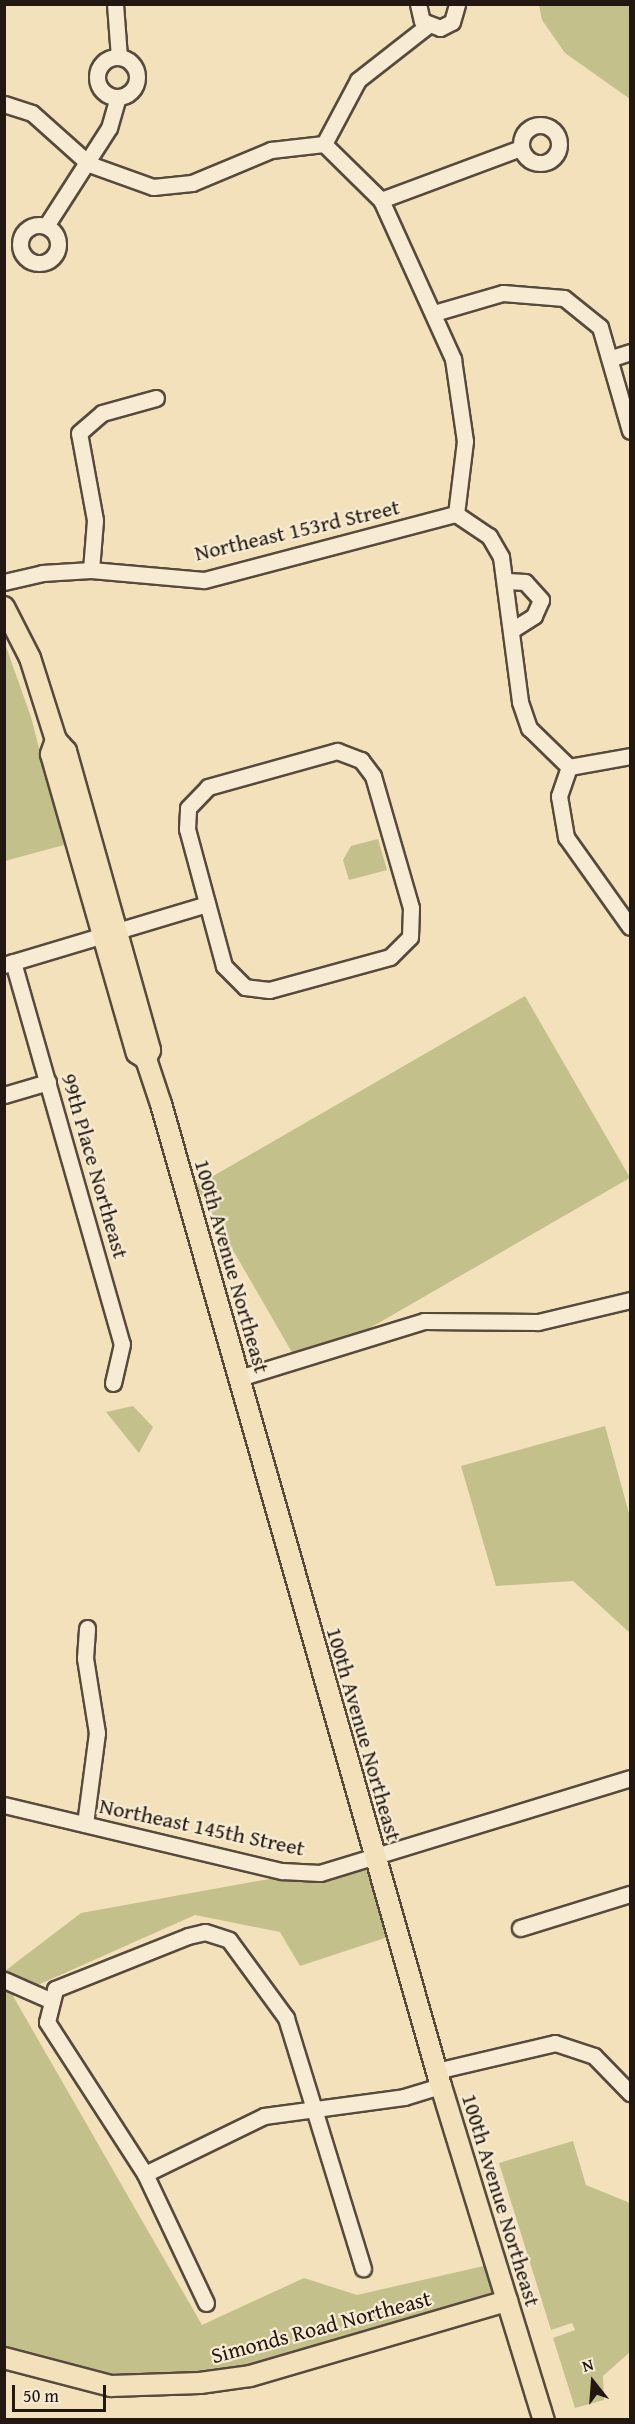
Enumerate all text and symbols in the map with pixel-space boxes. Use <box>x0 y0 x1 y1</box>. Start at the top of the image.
street label: Northeast 153rd Street <box>192 494 402 566</box>
street label: 99th Place Northeast <box>56 1070 134 1262</box>
street label: 100th Avenue Northeast <box>189 1156 275 1376</box>
street label: 100th Avenue Northeast <box>321 1624 407 1844</box>
street label: Northeast 145th Street <box>97 1792 307 1862</box>
street label: 100th Avenue Northeast <box>456 2090 546 2310</box>
street label: Simonds Road Northeast <box>208 2285 434 2369</box>
north arrow <box>563 2352 623 2412</box>
text: N <box>579 2352 596 2378</box>
scale bar <box>15 2373 110 2411</box>
text: 50 m <box>23 2382 59 2409</box>

